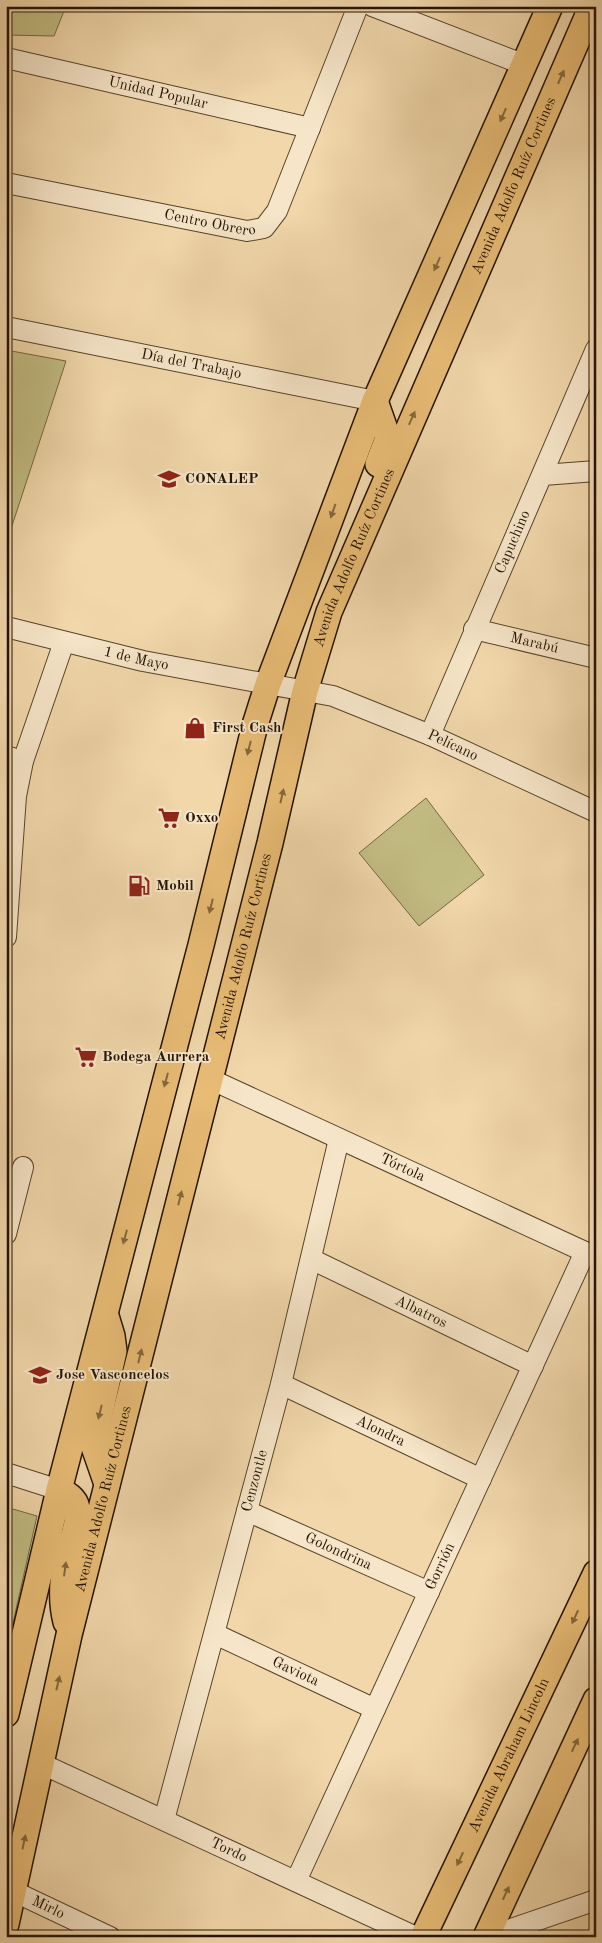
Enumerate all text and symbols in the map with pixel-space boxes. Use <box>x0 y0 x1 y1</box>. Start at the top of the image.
one-way arrow <box>558 70 566 84</box>
street label: Unidad Popular <box>107 74 209 112</box>
street label: Avenida Adolfo Ruíz Cortines <box>469 95 559 277</box>
one-way arrow <box>498 108 506 122</box>
street label: Centro Obrero <box>163 207 257 239</box>
one-way arrow <box>433 257 441 271</box>
street label: Día del Trabajo <box>140 347 243 382</box>
one-way arrow <box>409 411 417 425</box>
school or university icon: CONALEP <box>156 466 182 492</box>
street label: Avenida Adolfo Ruíz Cortines <box>311 466 398 649</box>
place label: CONALEP <box>185 472 259 487</box>
one-way arrow <box>329 504 337 519</box>
street label: Capuchino <box>493 508 533 576</box>
street label: Marabú <box>509 630 560 656</box>
street label: 1 de Mayo <box>102 644 170 673</box>
shop icon: First Cash <box>182 715 208 741</box>
place label: First Cash <box>212 721 281 736</box>
street label: Pelícano <box>425 727 480 764</box>
one-way arrow <box>245 740 253 755</box>
one-way arrow <box>278 788 286 804</box>
supermarket icon: Oxxo <box>156 805 182 831</box>
place label: Oxxo <box>185 811 218 826</box>
street label: Avenida Adolfo Ruíz Cortines <box>213 852 275 1041</box>
fuel station icon: Mobil <box>126 873 152 899</box>
place label: Mobil <box>156 879 194 894</box>
one-way arrow <box>207 898 215 913</box>
supermarket icon: Bodega Aurrera <box>73 1044 99 1070</box>
place label: Bodega Aurrera <box>102 1050 210 1065</box>
one-way arrow <box>162 1072 170 1087</box>
street label: Tórtola <box>378 1151 428 1185</box>
one-way arrow <box>176 1191 184 1206</box>
one-way arrow <box>121 1230 129 1245</box>
street label: Albatros <box>392 1293 449 1331</box>
one-way arrow <box>136 1348 144 1363</box>
school or university icon: Jose Vasconcelos <box>27 1362 53 1388</box>
place label: Jose Vasconcelos <box>56 1368 169 1383</box>
street label: Avenida Adolfo Ruíz Cortines <box>73 1404 134 1594</box>
one-way arrow <box>95 1405 103 1420</box>
street label: Alondra <box>353 1413 408 1449</box>
street label: Cenzontle <box>240 1448 270 1514</box>
street label: Golondrina <box>303 1530 375 1573</box>
street label: Gorrión <box>423 1541 458 1593</box>
one-way arrow <box>61 1561 69 1577</box>
one-way arrow <box>571 1610 579 1624</box>
street label: Gaviota <box>270 1654 322 1689</box>
one-way arrow <box>54 1676 62 1691</box>
street label: Avenida Abraham Lincoln <box>466 1676 552 1835</box>
one-way arrow <box>571 1738 579 1752</box>
one-way arrow <box>20 1833 28 1849</box>
street label: Tordo <box>208 1835 249 1865</box>
one-way arrow <box>456 1851 464 1866</box>
one-way arrow <box>502 1886 510 1900</box>
street label: Mirlo <box>30 1894 67 1922</box>

